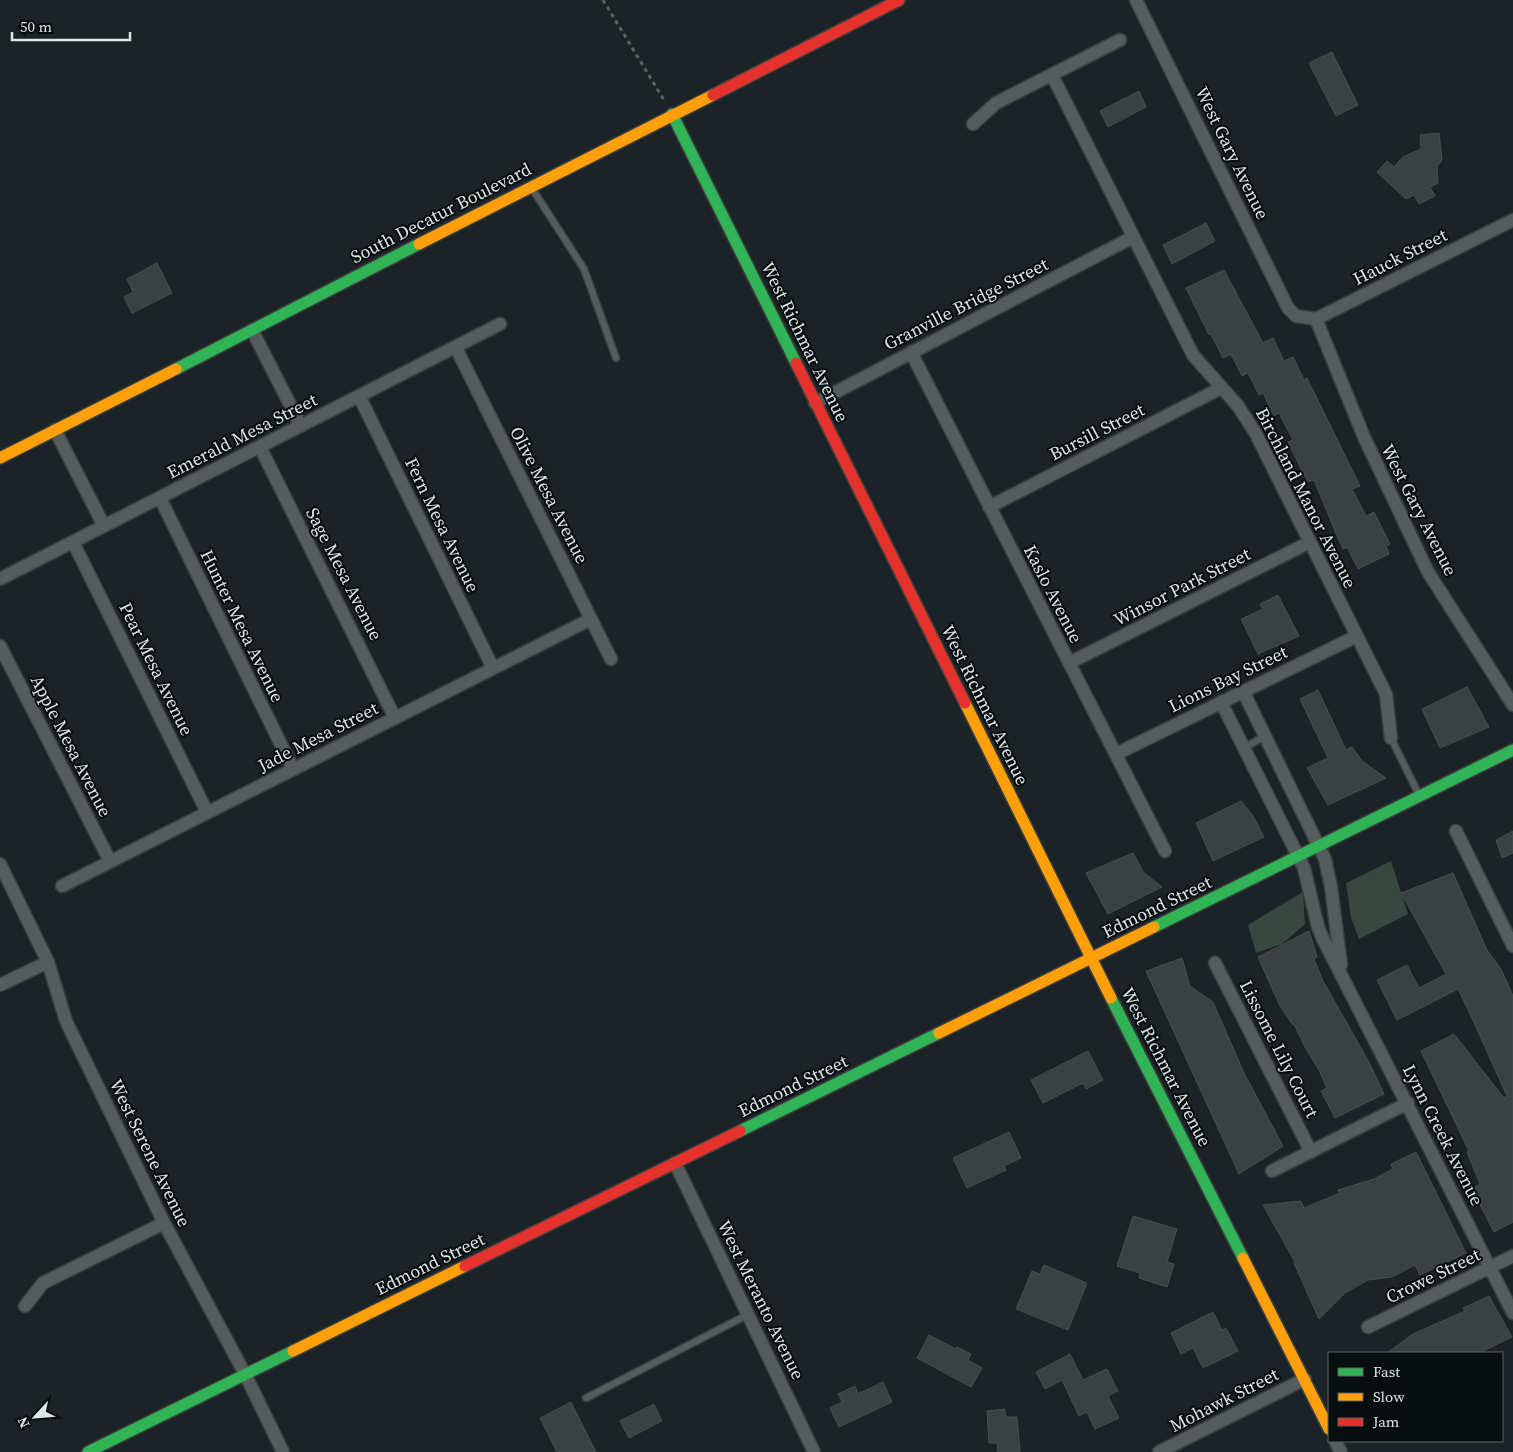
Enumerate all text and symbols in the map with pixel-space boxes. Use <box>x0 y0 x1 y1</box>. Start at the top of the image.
scale bar <box>12 10 130 42</box>
text: 50 m <box>20 16 52 37</box>
street label: West Gary Avenue <box>1189 82 1275 223</box>
street label: South Decatur Boulevard <box>346 156 535 269</box>
street label: Hauck Street <box>1348 222 1451 291</box>
street label: Granville Bridge Street <box>879 251 1052 356</box>
street label: West Richmar Avenue <box>756 257 855 426</box>
street label: Emerald Mesa Street <box>162 387 321 484</box>
street label: Bursill Street <box>1045 397 1149 466</box>
street label: Birchland Manor Avenue <box>1250 403 1363 592</box>
street label: Olive Mesa Avenue <box>504 422 595 568</box>
street label: West Gary Avenue <box>1375 440 1463 580</box>
street label: Fern Mesa Avenue <box>399 453 486 596</box>
street label: Sage Mesa Avenue <box>300 503 389 645</box>
street label: Kaslo Avenue <box>1018 540 1089 647</box>
street label: Winsor Park Street <box>1109 541 1255 632</box>
street label: Hunter Mesa Avenue <box>195 545 290 706</box>
street label: Pear Mesa Avenue <box>113 598 200 740</box>
street label: West Richmar Avenue <box>936 620 1035 789</box>
street label: Lions Bay Street <box>1164 639 1291 718</box>
street label: Apple Mesa Avenue <box>25 671 118 821</box>
street label: Jade Mesa Street <box>253 695 382 778</box>
street label: Edmond Street <box>1098 869 1216 944</box>
street label: Lissome Lily Court <box>1234 976 1325 1122</box>
street label: West Richmar Avenue <box>1115 983 1217 1151</box>
street label: Edmond Street <box>734 1048 852 1123</box>
street label: Lynn Creek Avenue <box>1397 1060 1490 1210</box>
street label: West Serene Avenue <box>104 1075 197 1231</box>
street label: West Meranto Avenue <box>712 1216 811 1384</box>
street label: Edmond Street <box>371 1226 489 1301</box>
street label: Crowe Street <box>1381 1242 1484 1309</box>
legend <box>1328 1352 1503 1442</box>
street label: Mohawk Street <box>1165 1361 1283 1438</box>
text: Fast <box>1373 1361 1400 1382</box>
text: Slow <box>1373 1386 1405 1407</box>
north arrow <box>10 1392 60 1442</box>
text: Jam <box>1372 1411 1400 1432</box>
text: N <box>12 1414 35 1432</box>

